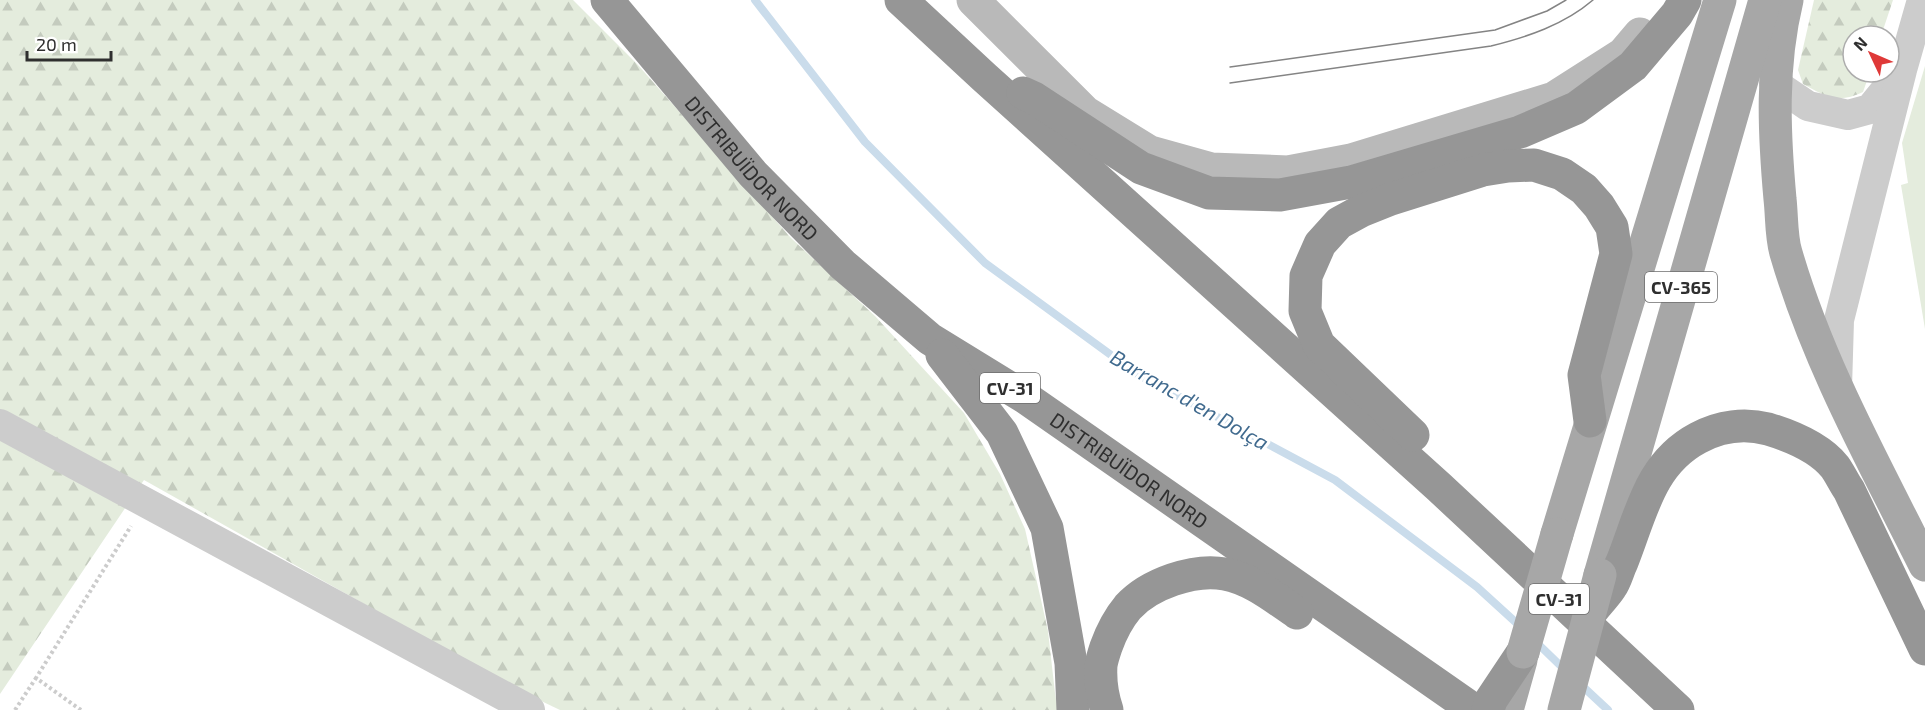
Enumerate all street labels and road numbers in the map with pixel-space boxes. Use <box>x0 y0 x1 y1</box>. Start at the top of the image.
street label: DISTRIBUÏDOR NORD <box>681 91 824 245</box>
road number: CV-365 <box>1645 272 1717 302</box>
road number: CV-31 <box>980 373 1040 403</box>
street label: DISTRIBUÏDOR NORD <box>1046 407 1213 533</box>
road number: CV-31 <box>1529 584 1589 614</box>

